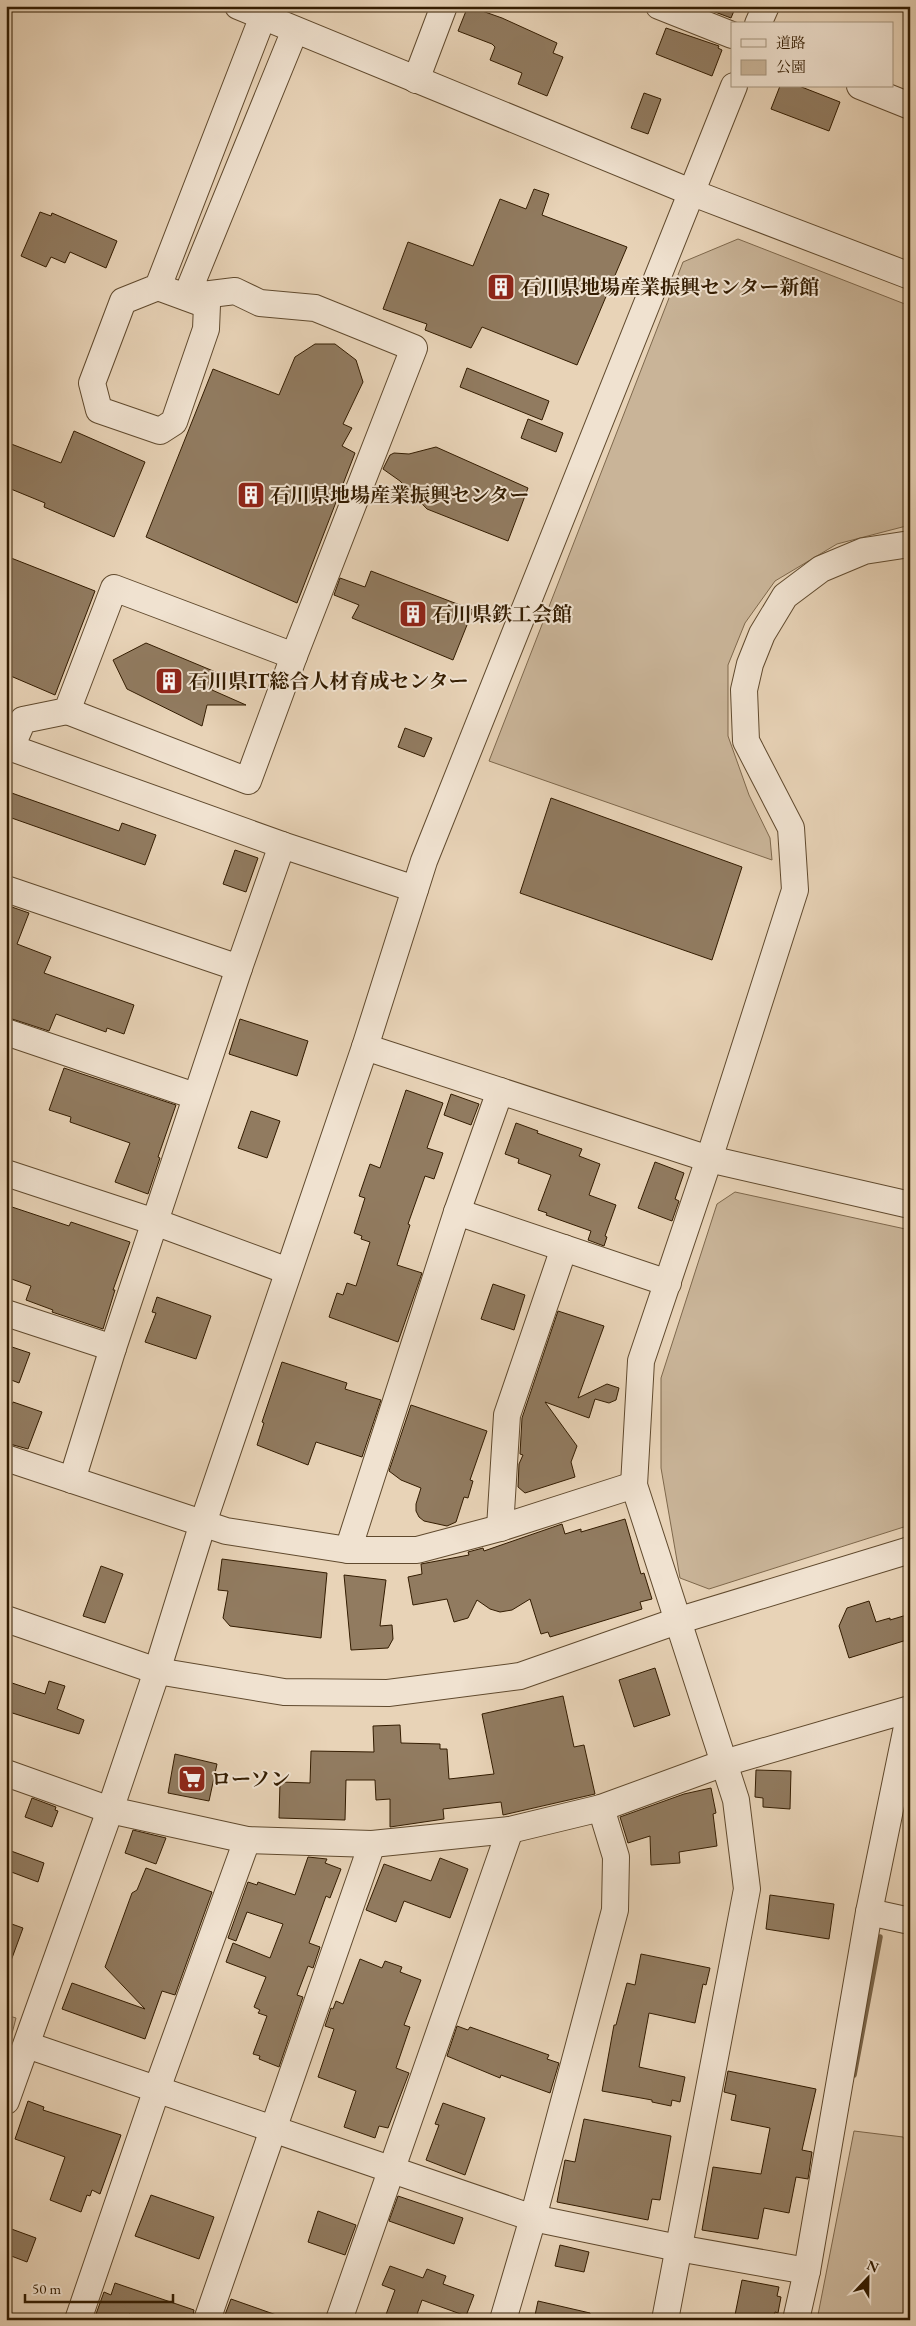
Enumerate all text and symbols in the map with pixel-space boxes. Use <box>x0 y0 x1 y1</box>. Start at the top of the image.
legend <box>731 22 894 88</box>
text: 道路 <box>776 33 806 52</box>
text: 公園 <box>776 57 806 76</box>
building icon: 石川県地場産業振興センター新館 <box>486 272 516 302</box>
place label: 石川県地場産業振興センター新館 <box>520 274 819 300</box>
building icon: 石川県地場産業振興センター <box>236 480 266 510</box>
place label: 石川県地場産業振興センター <box>270 482 529 508</box>
building icon: 石川県鉄工会館 <box>398 599 428 629</box>
place label: 石川県鉄工会館 <box>432 601 572 627</box>
building icon: 石川県IT総合人材育成センター <box>154 666 184 696</box>
place label: 石川県IT総合人材育成センター <box>188 668 468 694</box>
supermarket icon: ローソン <box>177 1764 207 1794</box>
place label: ローソン <box>211 1766 290 1792</box>
north arrow <box>844 2254 894 2304</box>
text: N <box>864 2255 882 2277</box>
scale bar <box>25 2271 172 2303</box>
text: 50 m <box>32 2279 61 2298</box>

